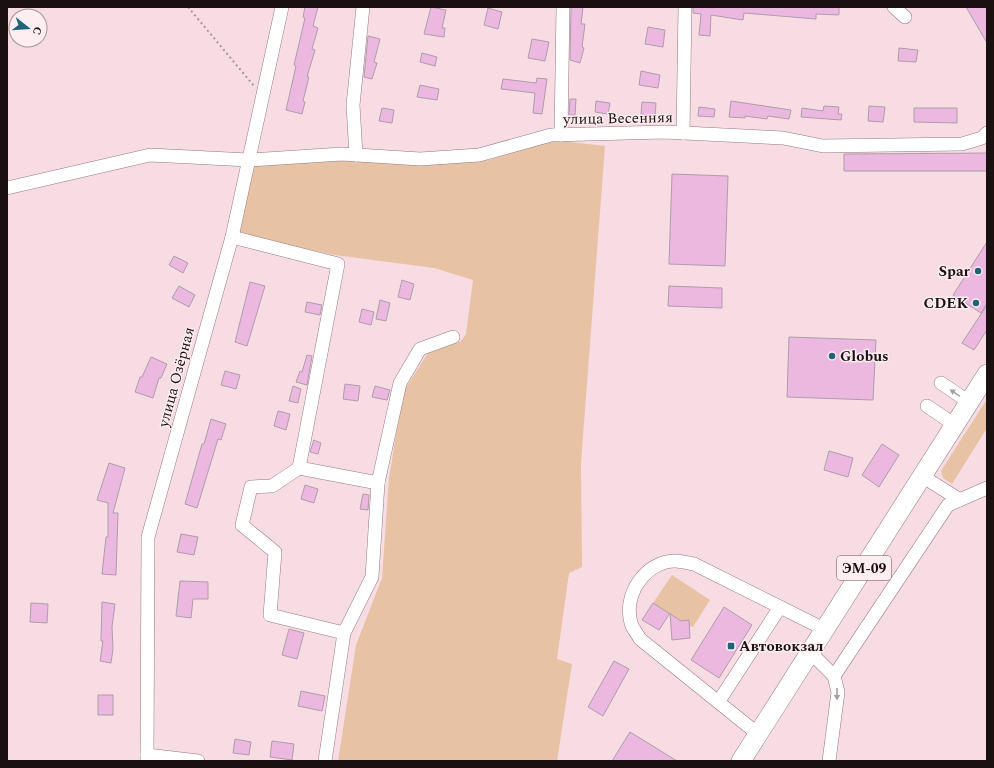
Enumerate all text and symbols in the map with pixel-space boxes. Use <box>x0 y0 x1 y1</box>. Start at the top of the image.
north arrow <box>8 8 48 48</box>
text: С <box>28 25 46 37</box>
street label: улица Весенняя <box>562 106 673 131</box>
place label: Spar <box>938 260 971 283</box>
marker: Spar <box>973 266 983 276</box>
place label: CDEK <box>923 292 968 315</box>
marker: CDEK <box>971 298 981 308</box>
street label: улица Озёрная <box>152 324 201 431</box>
place label: Globus <box>840 345 889 368</box>
marker: Globus <box>827 351 837 361</box>
one-way arrow <box>950 389 960 397</box>
road number: ЭМ-09 <box>837 556 891 580</box>
place label: Автовокзал <box>739 635 823 658</box>
marker: Автовокзал <box>726 641 736 651</box>
one-way arrow <box>834 688 840 701</box>

